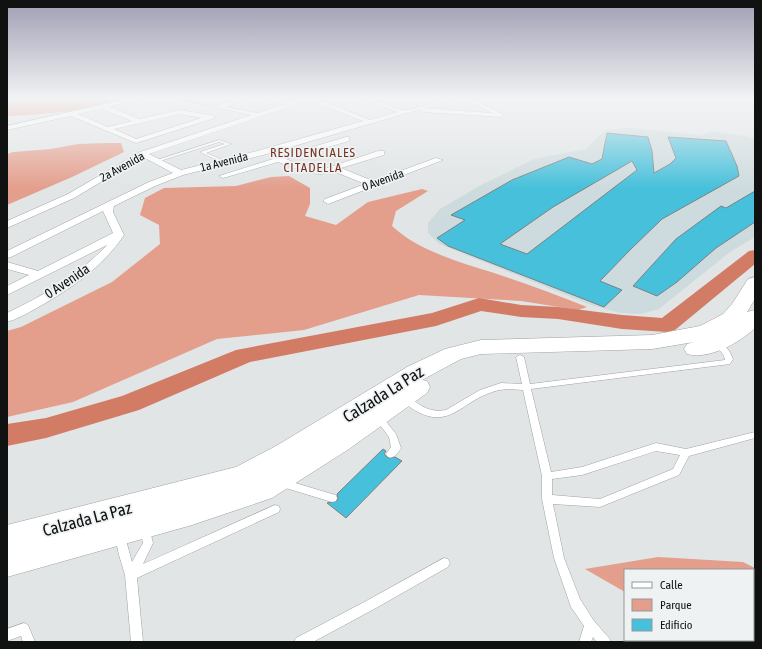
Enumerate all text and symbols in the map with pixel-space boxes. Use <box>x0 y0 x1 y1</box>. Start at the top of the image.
district label: RESIDENCIALES CITADELLA <box>270 145 356 175</box>
street label: 2a Avenida <box>97 149 147 185</box>
street label: 1a Avenida <box>199 149 249 175</box>
street label: 0 Avenida <box>360 166 406 194</box>
street label: 0 Avenida <box>42 260 92 302</box>
street label: Calzada La Paz <box>339 361 427 427</box>
street label: Calzada La Paz <box>40 498 134 540</box>
legend <box>624 569 754 641</box>
text: Calle <box>660 578 683 592</box>
text: Parque <box>660 598 692 612</box>
text: Edificio <box>660 618 693 632</box>

